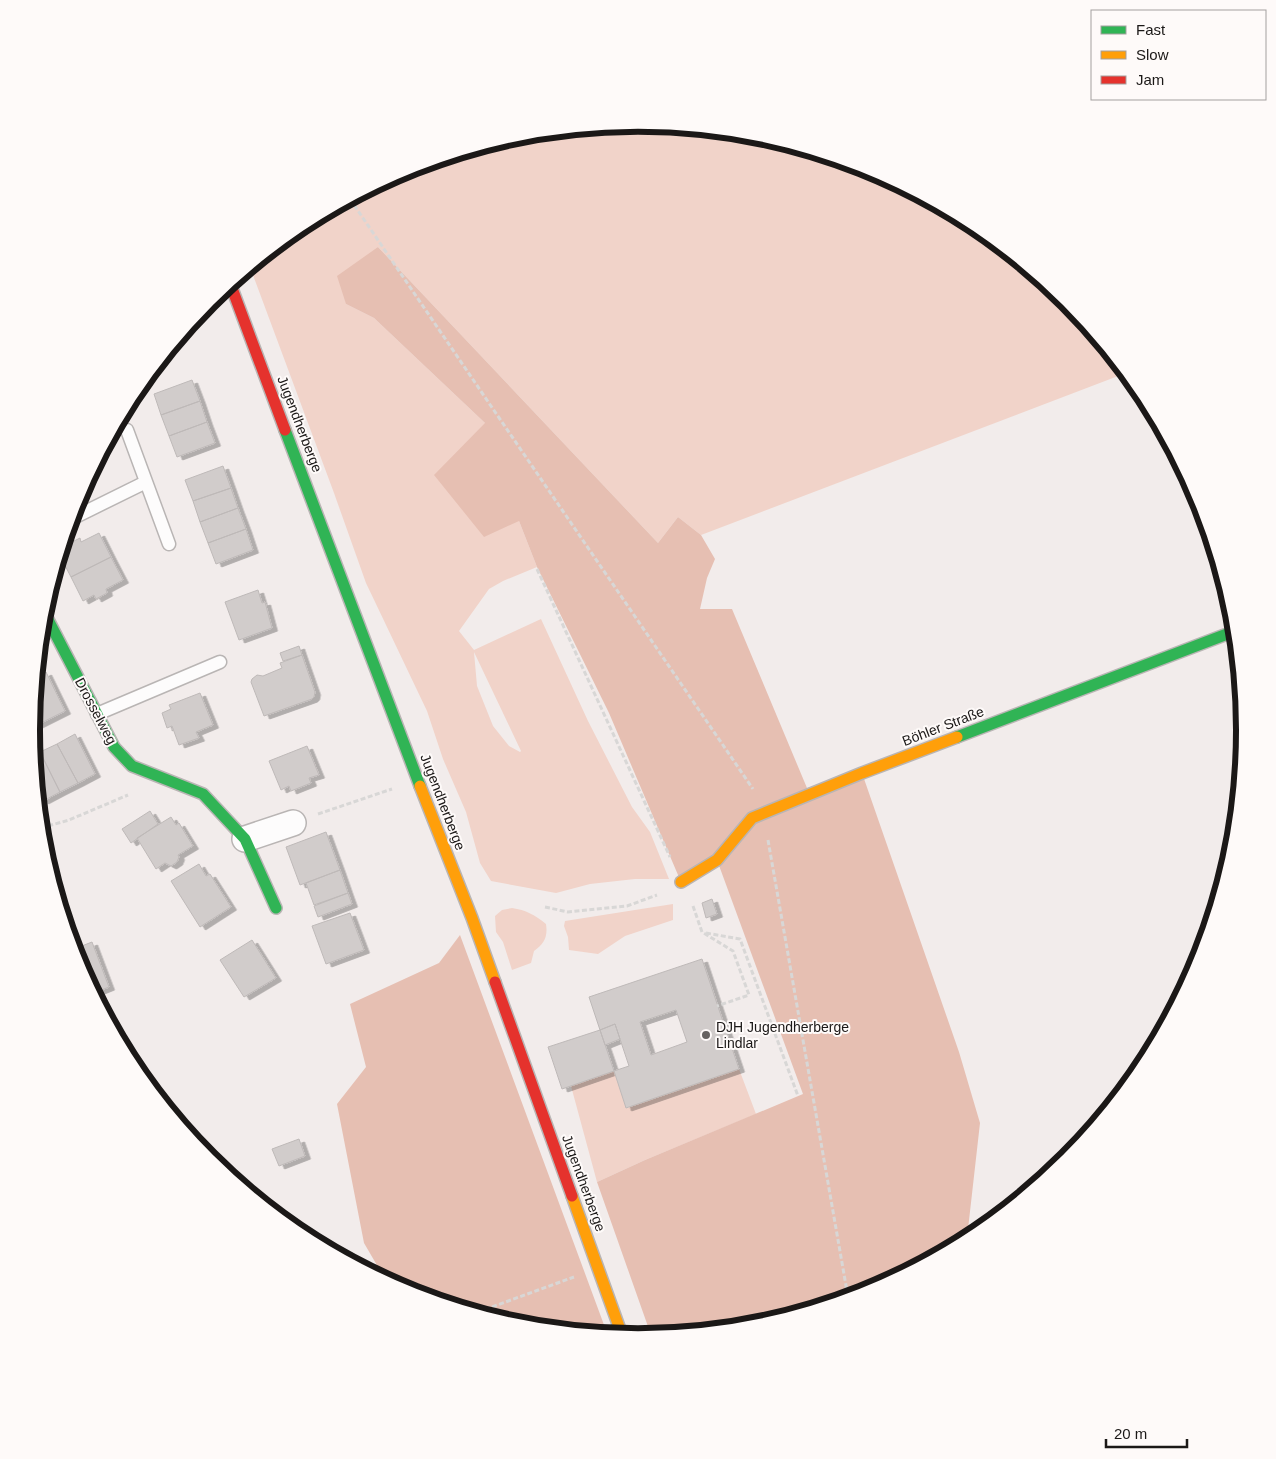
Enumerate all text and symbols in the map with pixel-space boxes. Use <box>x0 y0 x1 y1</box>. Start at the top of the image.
legend <box>1091 10 1266 100</box>
text: Fast <box>1136 21 1166 38</box>
text: Slow <box>1136 46 1169 63</box>
text: Jam <box>1136 71 1164 88</box>
street label: Jugendherberge <box>274 374 326 475</box>
street label: Drosselweg <box>72 675 120 747</box>
street label: Böhler Straße <box>900 703 986 749</box>
street label: Jugendherberge <box>417 752 469 853</box>
place label: DJH Jugendherberge Lindlar <box>716 1019 849 1051</box>
marker: DJH Jugendherberge Lindlar <box>700 1029 712 1041</box>
street label: Jugendherberge <box>559 1132 609 1234</box>
scale bar <box>1106 1416 1187 1448</box>
text: 20 m <box>1114 1425 1147 1442</box>

